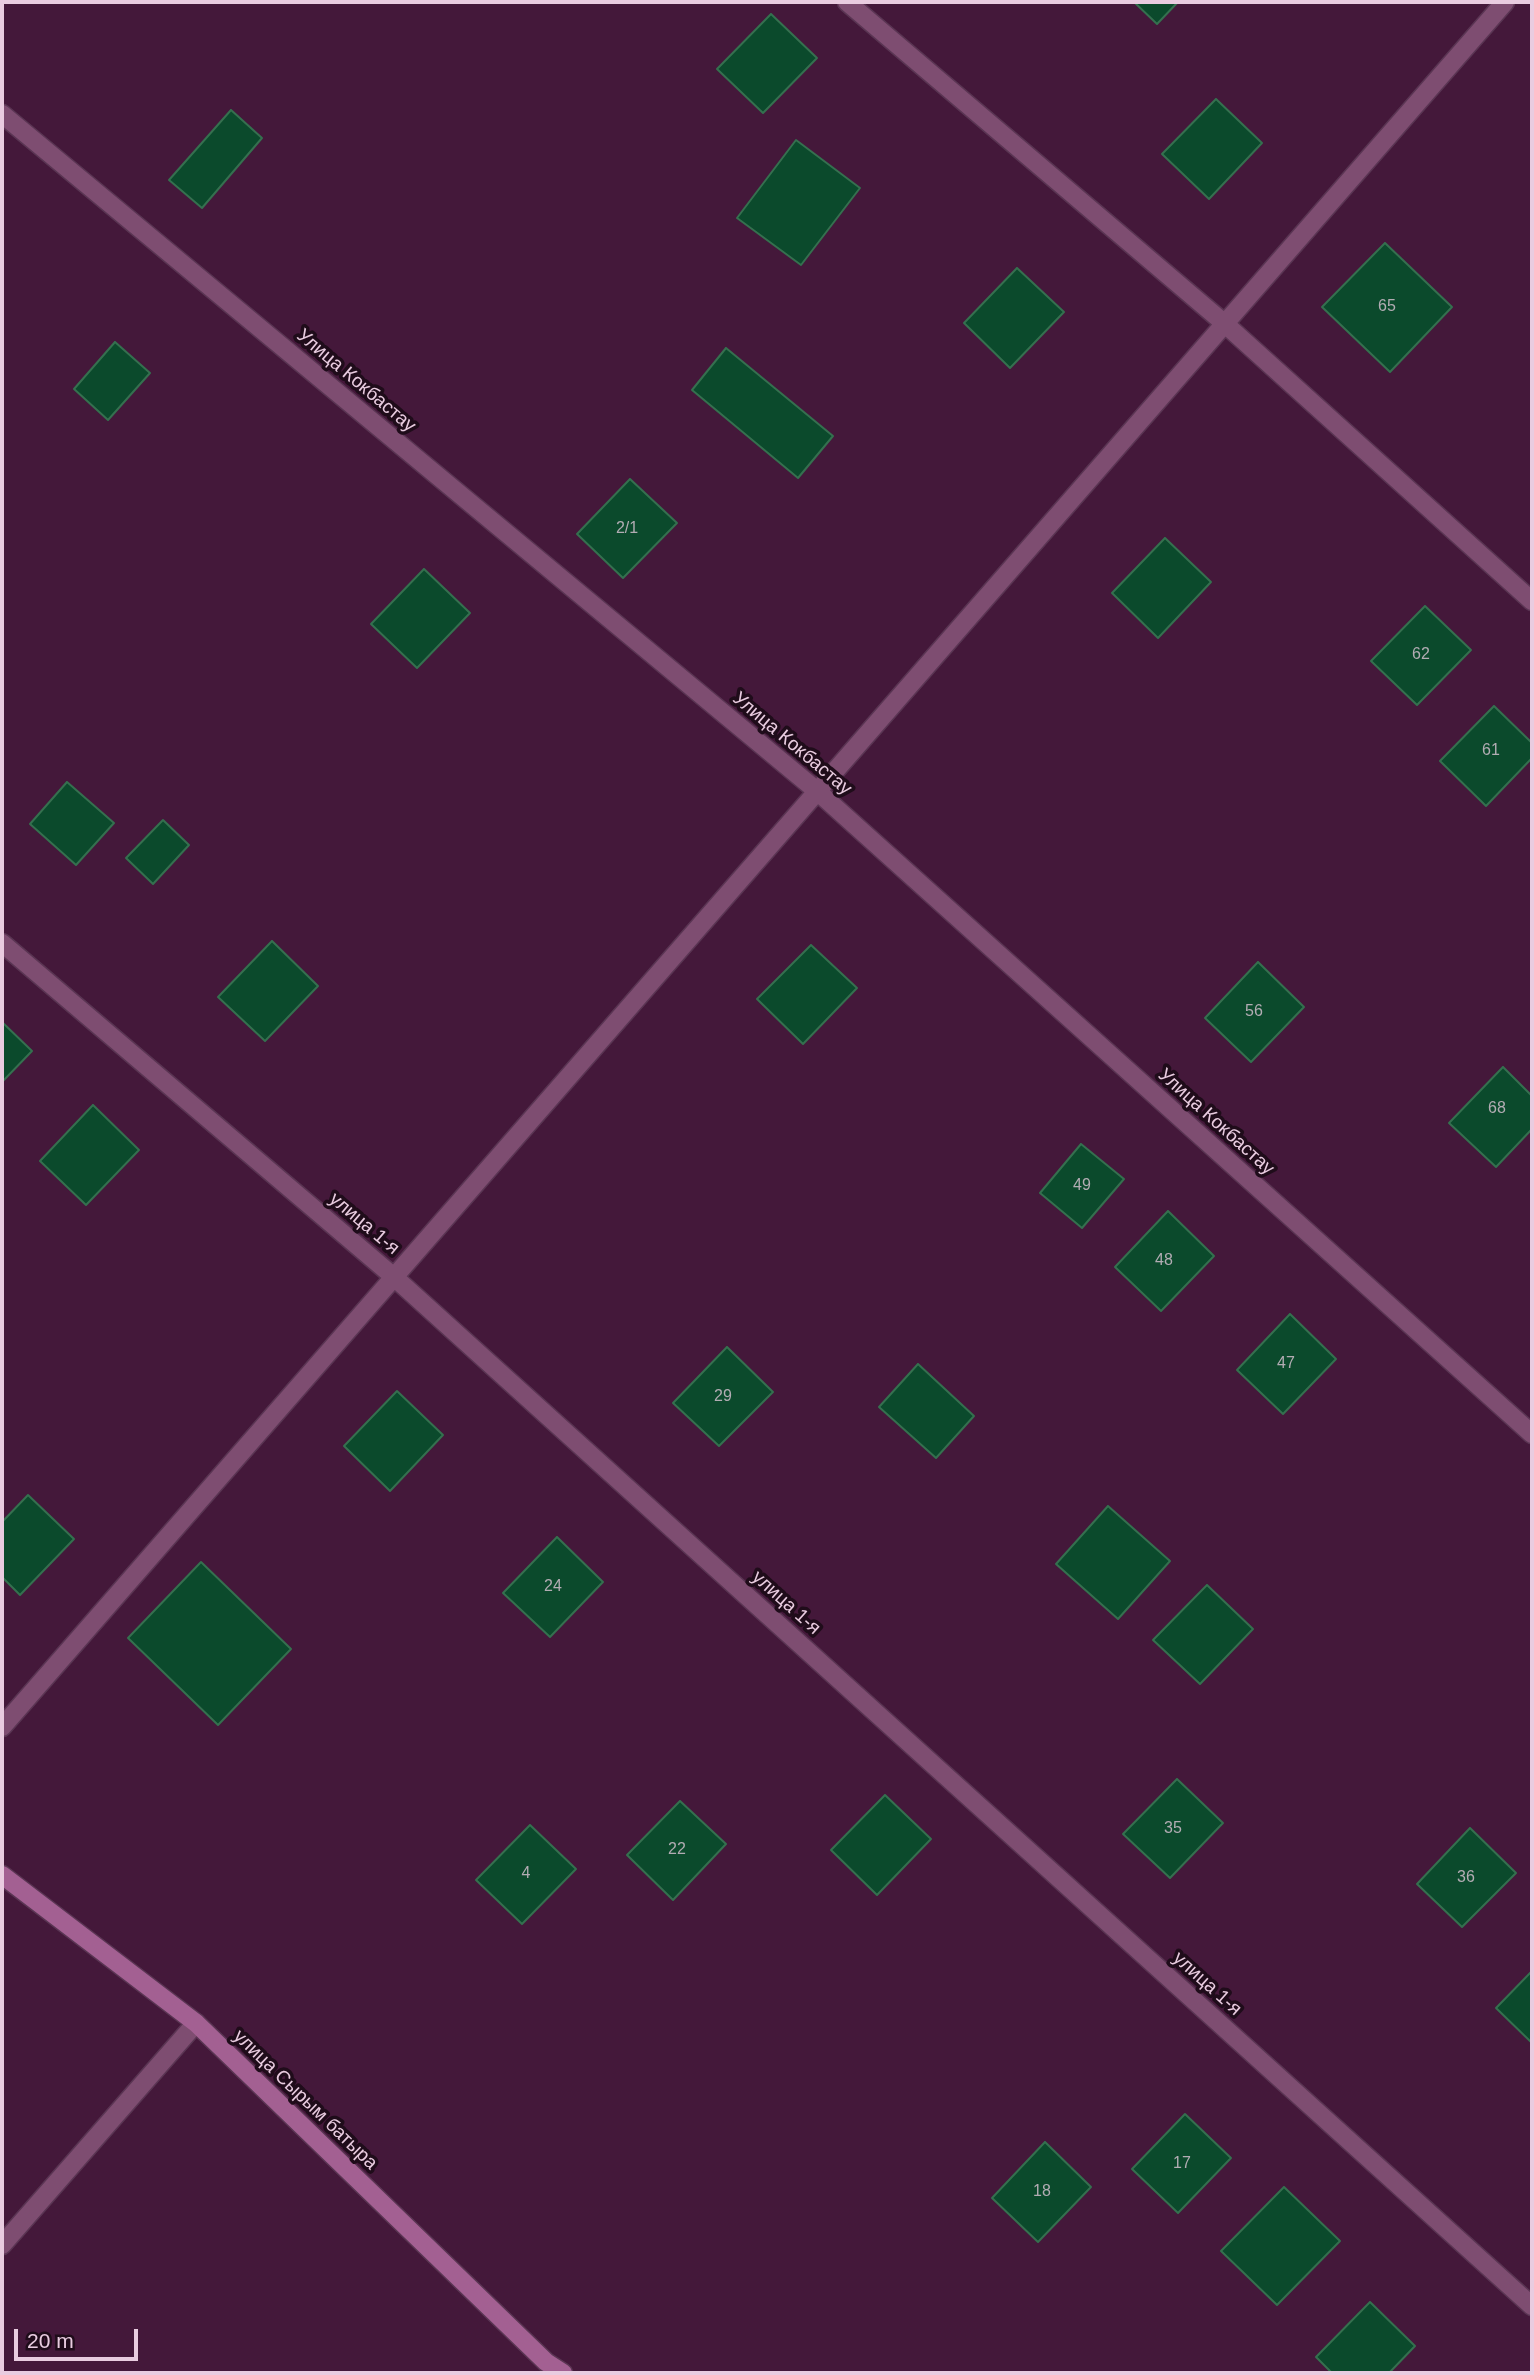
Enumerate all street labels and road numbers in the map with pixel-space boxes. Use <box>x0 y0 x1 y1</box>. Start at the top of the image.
street label: Улица Кокбастау <box>292 325 420 437</box>
street label: Улица Кокбастау <box>728 688 856 800</box>
street label: Улица Кокбастау <box>1153 1064 1279 1180</box>
street label: улица 1-я <box>324 1188 404 1260</box>
street label: улица 1-я <box>747 1566 825 1640</box>
street label: улица 1-я <box>1168 1947 1246 2021</box>
street label: улица Сырым батыра <box>228 2025 382 2175</box>

